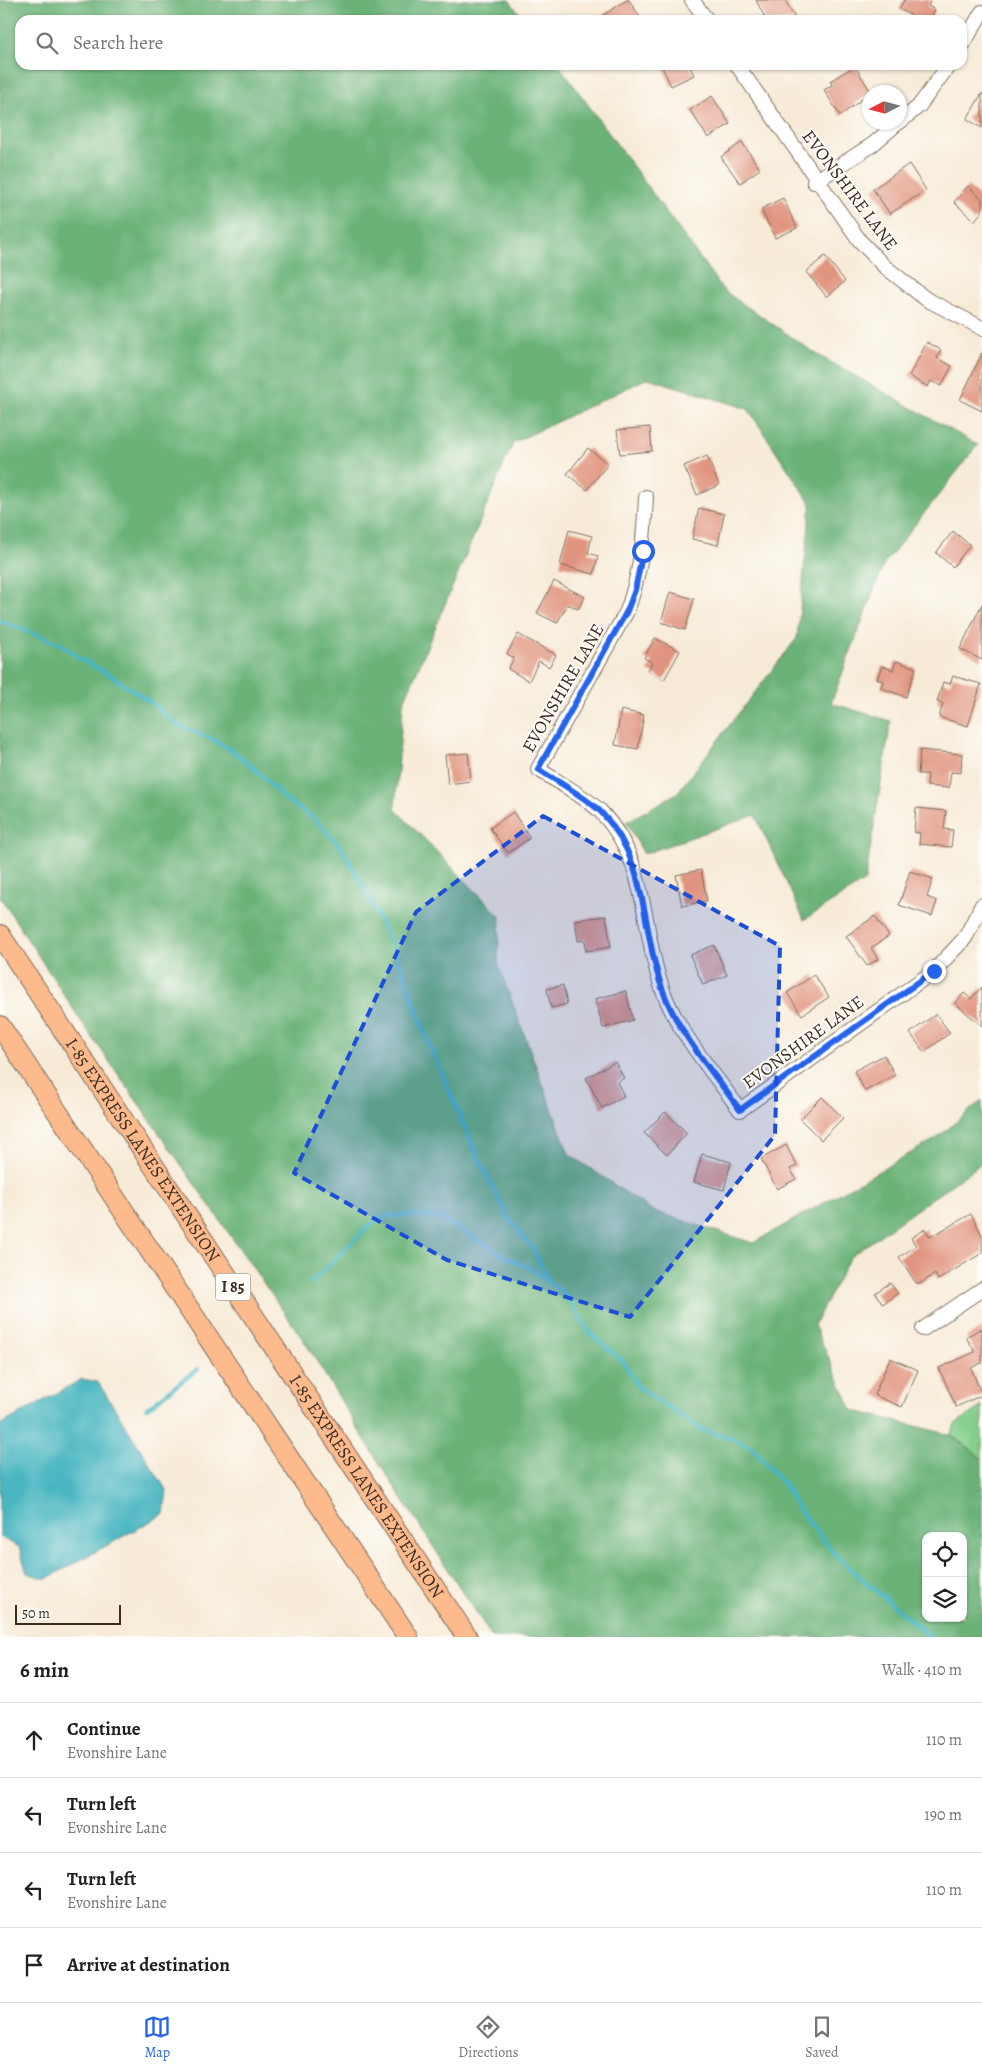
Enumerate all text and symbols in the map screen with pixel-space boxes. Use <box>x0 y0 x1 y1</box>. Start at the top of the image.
search box <box>15 15 967 70</box>
icon: search <box>33 29 61 57</box>
text: Search here <box>73 30 163 56</box>
north arrow <box>862 85 907 130</box>
street label: EVONSHIRE LANE <box>797 125 903 255</box>
route start <box>632 540 655 563</box>
street label: EVONSHIRE LANE <box>516 619 610 757</box>
route end <box>923 960 946 983</box>
street label: EVONSHIRE LANE <box>737 990 869 1094</box>
street label: I-85 EXPRESS LANES EXTENSION <box>60 1033 226 1266</box>
road number: I 85 <box>216 1274 250 1300</box>
street label: I-85 EXPRESS LANES EXTENSION <box>284 1370 450 1603</box>
map controls <box>922 1532 967 1622</box>
button: locate <box>922 1532 967 1577</box>
button: layers <box>922 1577 967 1622</box>
scale bar <box>15 1602 121 1625</box>
text: 50 m <box>22 1604 50 1623</box>
text: 6 min <box>20 1656 69 1684</box>
text: Walk · 410 m <box>882 1659 962 1681</box>
text: Continue <box>67 1716 141 1742</box>
icon: ahead <box>20 1726 48 1754</box>
text: 110 m <box>926 1729 962 1751</box>
text: Evonshire Lane <box>67 1742 167 1764</box>
text: Turn left <box>67 1791 136 1817</box>
icon: left <box>20 1801 48 1829</box>
text: 190 m <box>924 1804 962 1826</box>
text: Evonshire Lane <box>67 1817 167 1839</box>
text: Turn left <box>67 1866 136 1892</box>
icon: left <box>20 1876 48 1904</box>
text: 110 m <box>926 1879 962 1901</box>
text: Evonshire Lane <box>67 1892 167 1914</box>
icon: arrive <box>20 1951 48 1979</box>
text: Arrive at destination <box>67 1952 230 1978</box>
tab: Map <box>143 2013 171 2062</box>
tab: Directions <box>458 2013 518 2062</box>
tab: Saved <box>805 2013 839 2062</box>

